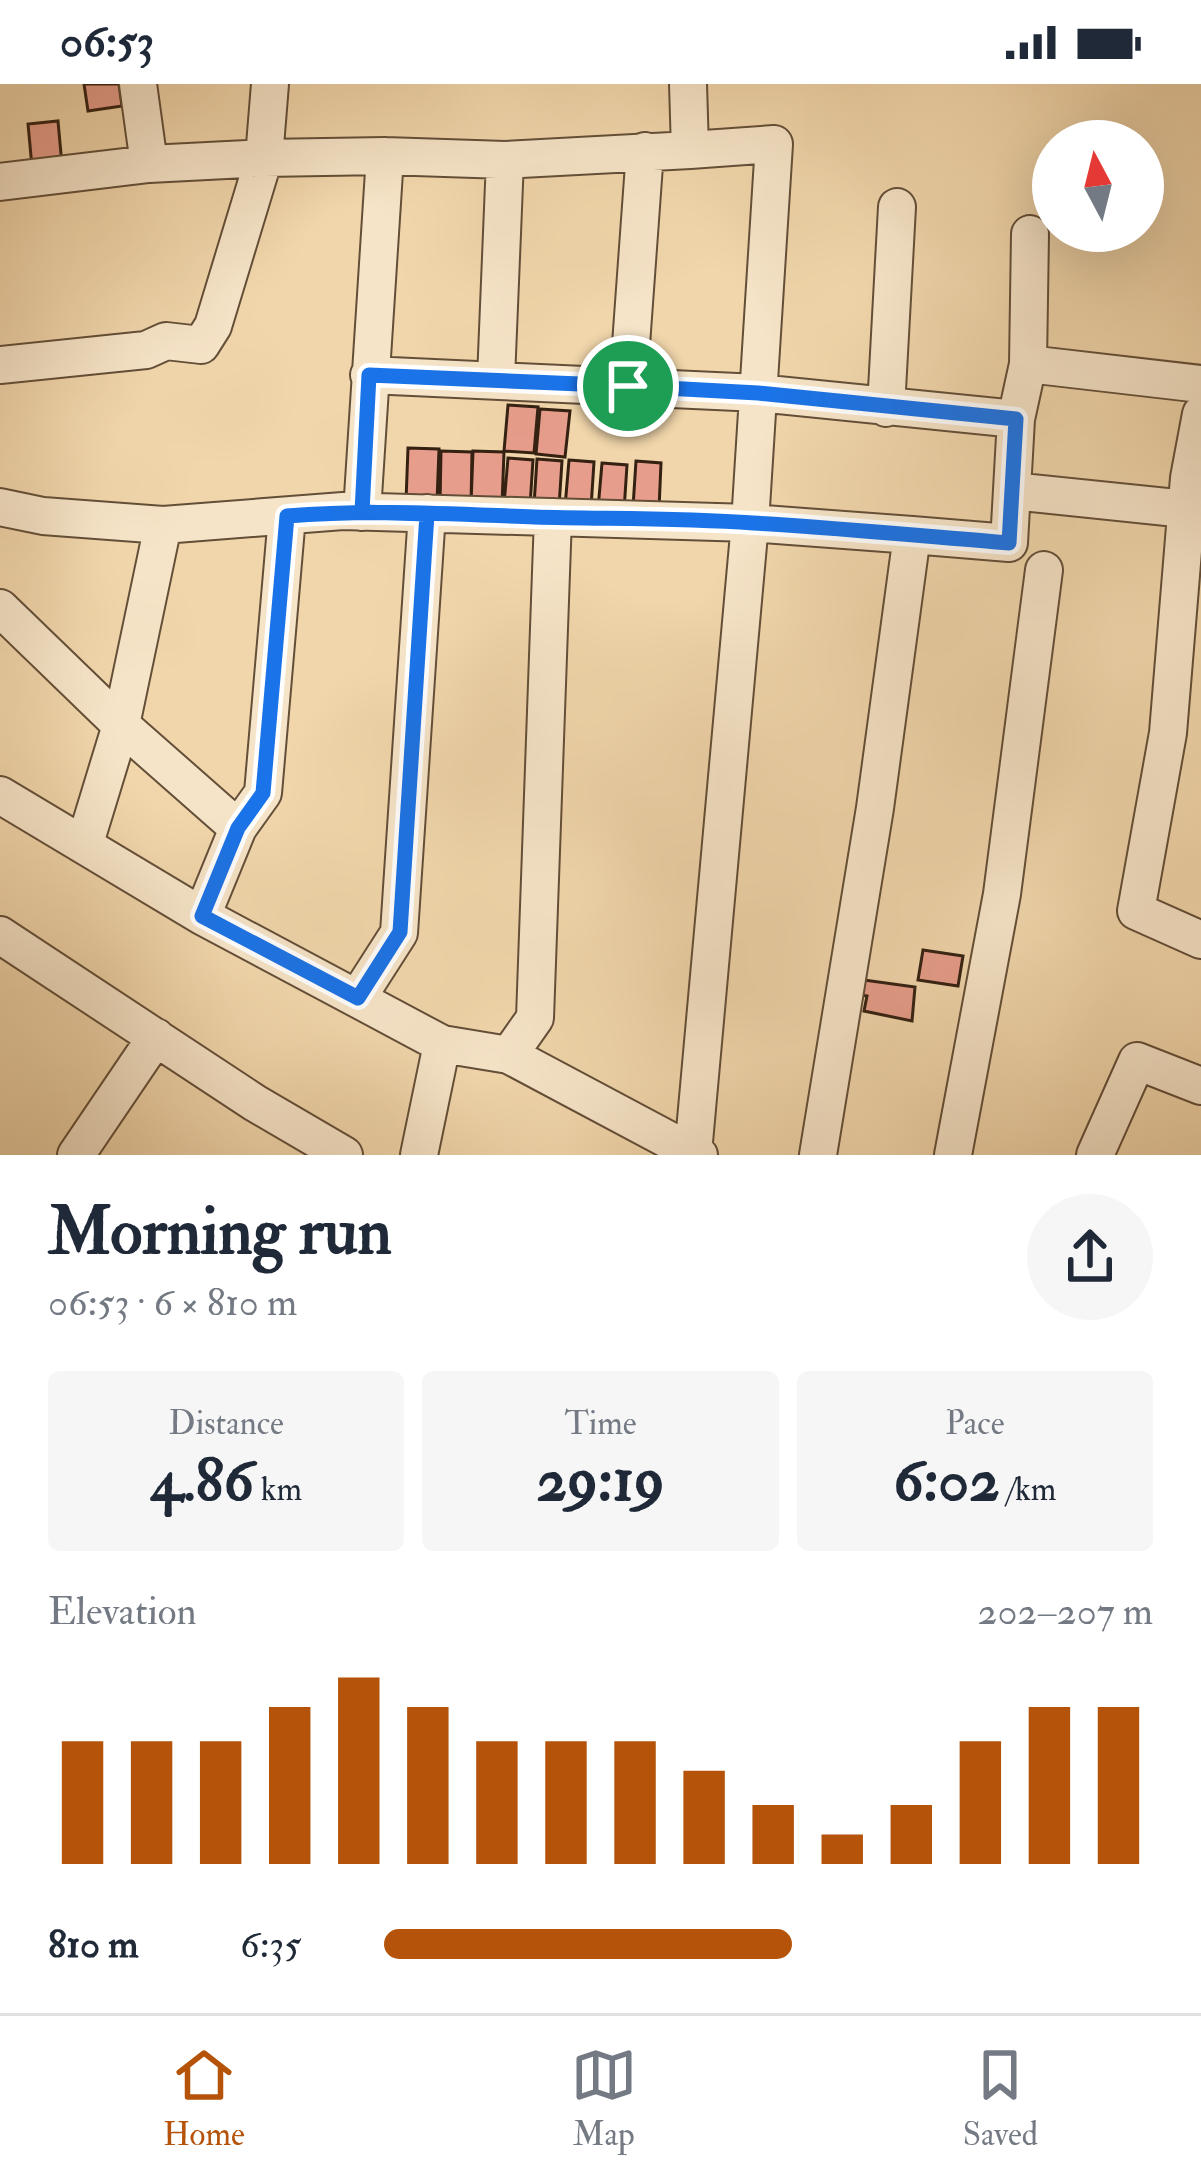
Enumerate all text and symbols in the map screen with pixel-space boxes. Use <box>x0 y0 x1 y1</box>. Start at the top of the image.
text: 06:53 <box>60 14 154 70</box>
north arrow <box>1032 120 1164 252</box>
map controls <box>1032 120 1164 252</box>
pin <box>577 335 679 437</box>
icon: arrive <box>595 353 661 419</box>
text: Morning run <box>48 1191 392 1274</box>
button: share <box>1027 1194 1153 1320</box>
text: 06:53 · 6 × 810 m <box>48 1278 297 1327</box>
text: Distance <box>169 1403 284 1444</box>
text: Time <box>564 1403 637 1444</box>
text: Pace <box>945 1403 1004 1444</box>
text: 4.86 <box>150 1444 254 1519</box>
text: 29:19 <box>537 1444 664 1519</box>
text: 6:02 <box>893 1444 1000 1519</box>
text: km <box>254 1469 302 1510</box>
text: /km <box>1000 1469 1056 1510</box>
text: Elevation <box>48 1587 197 1636</box>
text: 202–207 m <box>978 1587 1153 1636</box>
text: 810 m <box>48 1920 138 1969</box>
text: 6:35 <box>240 1920 301 1969</box>
tab: Home <box>163 2042 245 2155</box>
tab: Map <box>571 2042 637 2155</box>
tab: Saved <box>963 2042 1038 2155</box>

